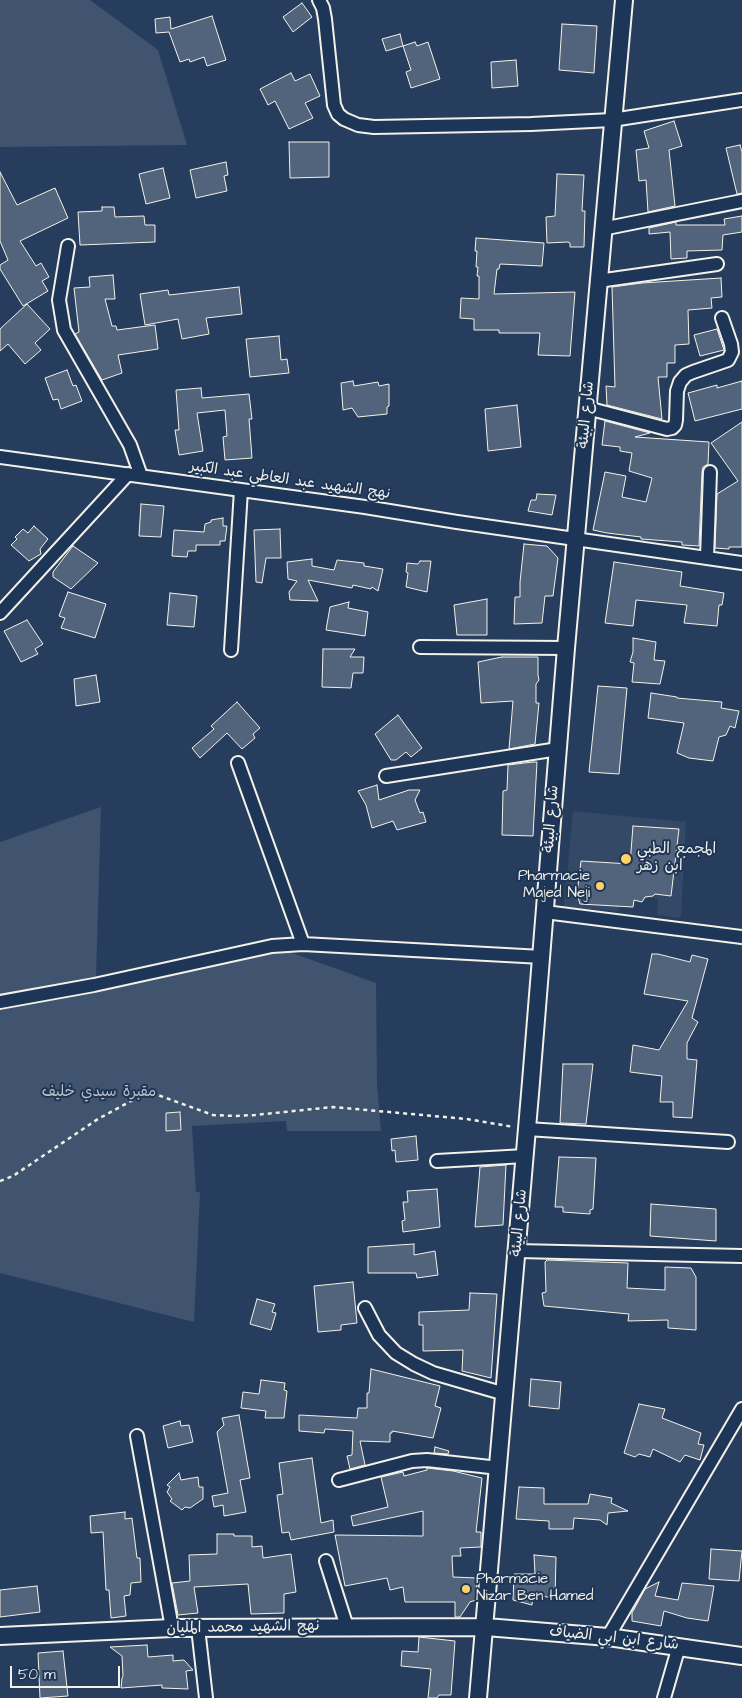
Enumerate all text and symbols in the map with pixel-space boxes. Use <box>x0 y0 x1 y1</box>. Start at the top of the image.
street label: شارع البيئة <box>575 380 599 450</box>
street label: نهج الشهيد عبد العاطي عبد الكبير <box>189 458 391 504</box>
street label: شارع البيئة <box>541 785 563 853</box>
place label: المجمع الطبي ابن زهر <box>637 841 716 876</box>
marker: المجمع الطبي ابن زهر <box>619 852 633 866</box>
place label: Pharmacie Majed Neji <box>518 868 590 903</box>
marker: Pharmacie Majed Neji <box>594 880 606 892</box>
park label: مقبرة سيدي خليف <box>42 1084 156 1102</box>
street label: شارع البيئة <box>508 1188 532 1258</box>
place label: Pharmacie Nizar Ben Hamed <box>476 1571 593 1606</box>
marker: Pharmacie Nizar Ben Hamed <box>460 1583 472 1595</box>
street label: نهج الشهيد محمد المليان <box>166 1618 320 1638</box>
street label: شارع ابن ابي الضياف <box>548 1623 680 1655</box>
scale bar <box>12 1656 122 1688</box>
text: 50 m <box>18 1664 56 1685</box>

